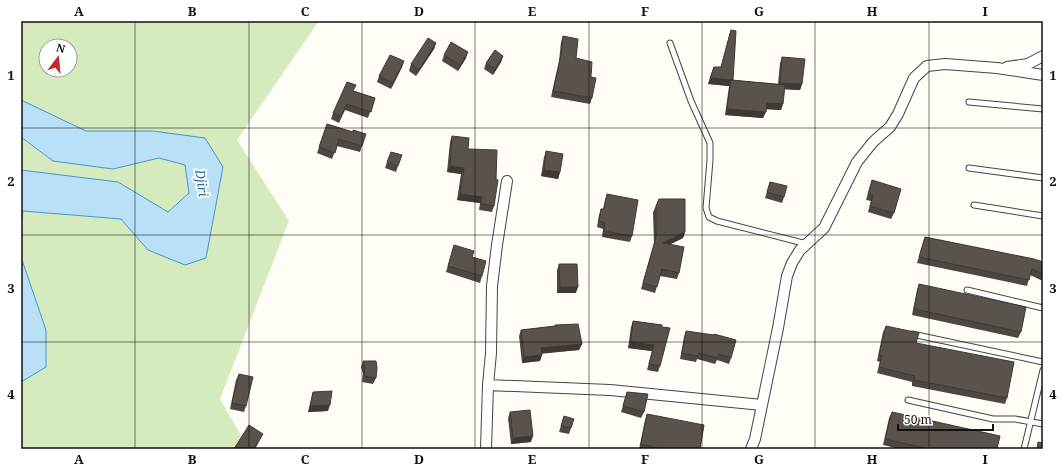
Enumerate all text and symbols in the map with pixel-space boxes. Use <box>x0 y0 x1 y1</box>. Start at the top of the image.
text: A <box>74 2 84 20</box>
text: B <box>188 2 197 20</box>
text: C <box>301 2 310 20</box>
text: D <box>414 2 424 20</box>
text: E <box>528 2 537 20</box>
text: F <box>641 2 649 20</box>
text: G <box>754 2 764 20</box>
text: H <box>867 2 878 20</box>
text: I <box>982 2 988 20</box>
north arrow <box>38 38 78 78</box>
text: N <box>55 40 67 56</box>
text: 1 <box>7 66 15 84</box>
text: 1 <box>1049 66 1057 84</box>
water label: Djiri <box>191 167 213 198</box>
text: 2 <box>7 172 15 190</box>
text: 2 <box>1049 172 1057 190</box>
text: 3 <box>7 279 15 297</box>
text: 3 <box>1049 279 1057 297</box>
text: 4 <box>7 385 15 403</box>
text: 4 <box>1049 385 1057 403</box>
scale bar <box>898 406 993 432</box>
text: 50 m <box>904 411 932 428</box>
text: A <box>74 450 84 468</box>
text: B <box>188 450 197 468</box>
text: C <box>301 450 310 468</box>
text: D <box>414 450 424 468</box>
text: E <box>528 450 537 468</box>
text: F <box>641 450 649 468</box>
text: G <box>754 450 764 468</box>
text: H <box>867 450 878 468</box>
text: I <box>982 450 988 468</box>

